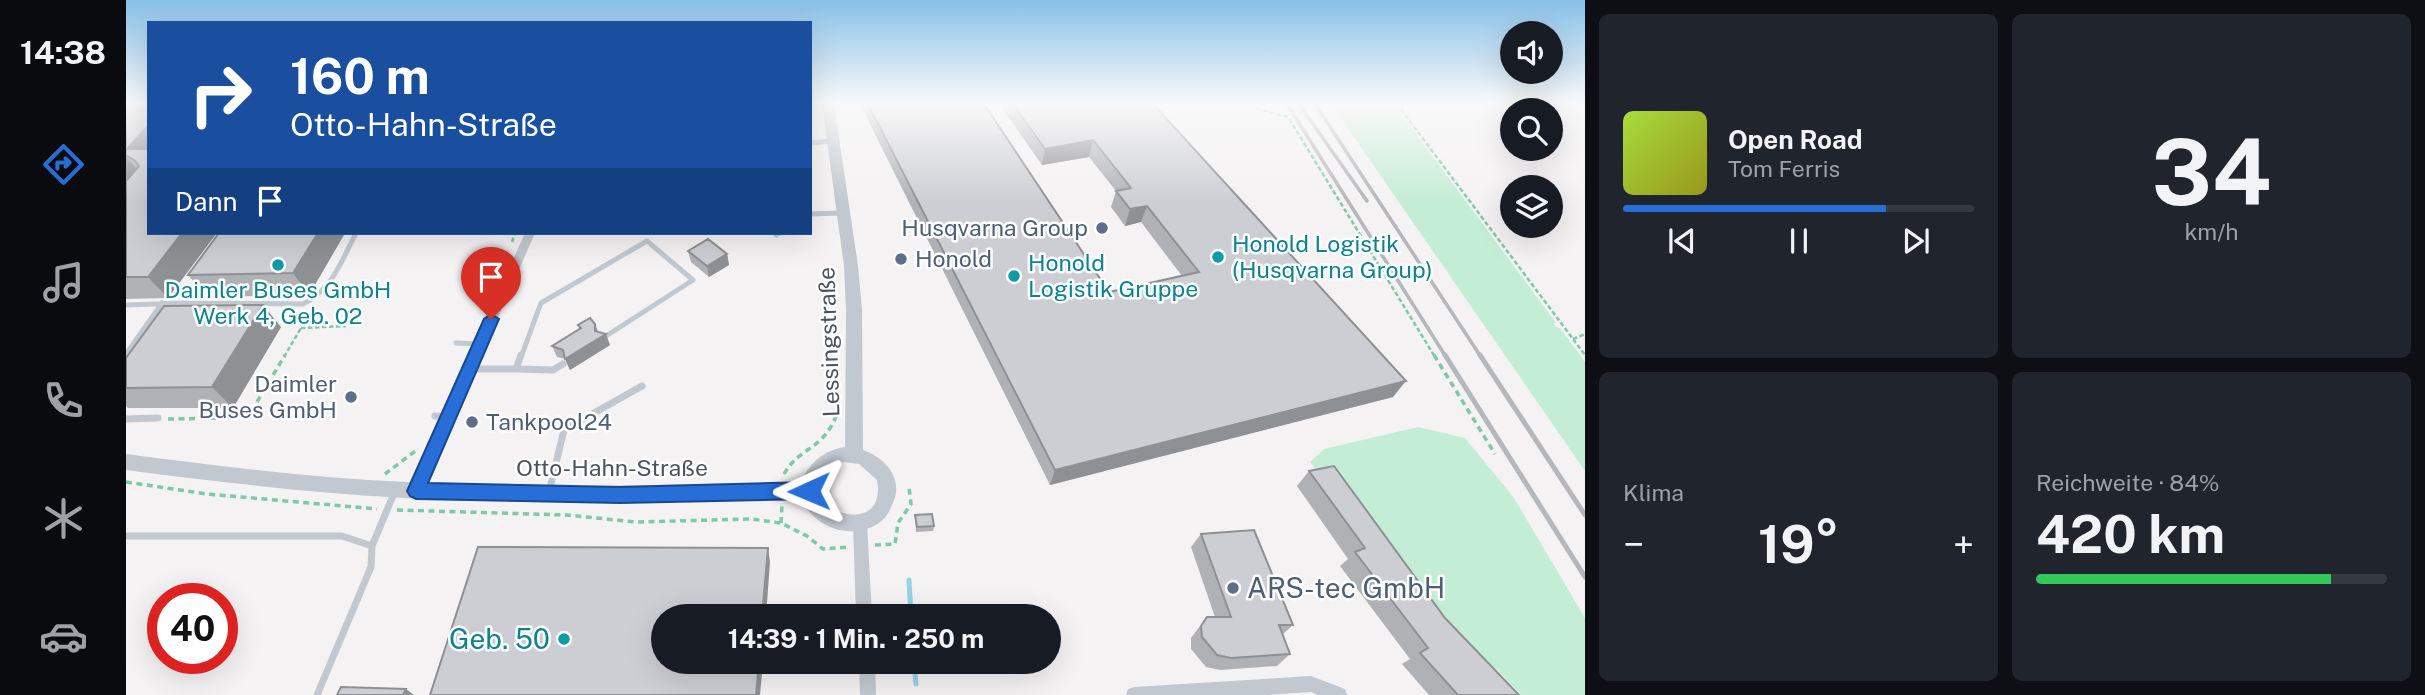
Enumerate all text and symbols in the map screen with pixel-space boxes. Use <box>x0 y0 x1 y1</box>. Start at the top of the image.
map controls <box>1500 21 1563 238</box>
button: sound <box>1500 21 1563 84</box>
text: 14:38 <box>20 34 106 71</box>
text: 160 m <box>290 47 430 105</box>
icon: right <box>175 49 266 140</box>
button: search <box>1500 98 1563 161</box>
text: Otto-Hahn-Straße <box>290 106 557 143</box>
text: 34 <box>2152 119 2271 225</box>
text: Open Road <box>1728 124 1863 155</box>
icon: directions <box>39 140 88 189</box>
text: Tom Ferris <box>1728 155 1840 182</box>
button: layers <box>1500 175 1563 238</box>
icon: arrive <box>251 182 289 220</box>
text: Dann <box>175 186 237 217</box>
place label: Husqvarna Group <box>901 214 1088 241</box>
text: km/h <box>2184 218 2239 245</box>
marker: Husqvarna Group <box>1094 220 1110 236</box>
icon: previous <box>1663 222 1701 260</box>
icon: pause <box>1780 222 1818 260</box>
icon: next <box>1897 222 1935 260</box>
place label: Honold Logistik (Husqvarna Group) <box>1232 230 1433 283</box>
place label: Honold <box>915 245 992 272</box>
pin <box>461 247 521 319</box>
place label: Honold Logistik Gruppe <box>1028 249 1198 302</box>
marker: Honold Logistik (Husqvarna Group) <box>1210 249 1226 265</box>
marker: Honold <box>893 251 909 267</box>
marker: Daimler Buses GmbH Werk 4, Geb. 02 <box>270 257 286 273</box>
icon: music <box>39 258 88 307</box>
icon: arrive <box>472 258 510 296</box>
street label: Lessingstraße <box>812 266 845 418</box>
marker: Honold Logistik Gruppe <box>1006 268 1022 284</box>
place label: Daimler Buses GmbH Werk 4, Geb. 02 <box>165 276 391 329</box>
place label: Daimler Buses GmbH <box>199 370 337 423</box>
icon: phone <box>39 376 88 425</box>
marker: Daimler Buses GmbH <box>343 389 359 405</box>
place label: Tankpool24 <box>486 408 612 435</box>
marker: Tankpool24 <box>464 414 480 430</box>
street label: Otto-Hahn-Straße <box>516 454 708 481</box>
position arrow <box>772 454 846 528</box>
text: Reichweite · 84% <box>2036 469 2219 496</box>
text: Klima <box>1623 479 1684 506</box>
icon: climate <box>39 494 88 543</box>
text: 420 km <box>2036 504 2225 565</box>
text: 19° <box>1758 514 1839 575</box>
text: − <box>1623 522 1644 567</box>
text: + <box>1953 522 1974 567</box>
place label: ARS-tec GmbH <box>1247 571 1445 604</box>
marker: ARS-tec GmbH <box>1225 580 1241 596</box>
speed limit sign: 40 <box>147 583 238 674</box>
icon: car <box>39 612 88 661</box>
place label: Geb. 50 <box>449 622 550 655</box>
text: 14:39 · 1 Min. · 250 m <box>728 623 984 654</box>
marker: Geb. 50 <box>556 631 572 647</box>

